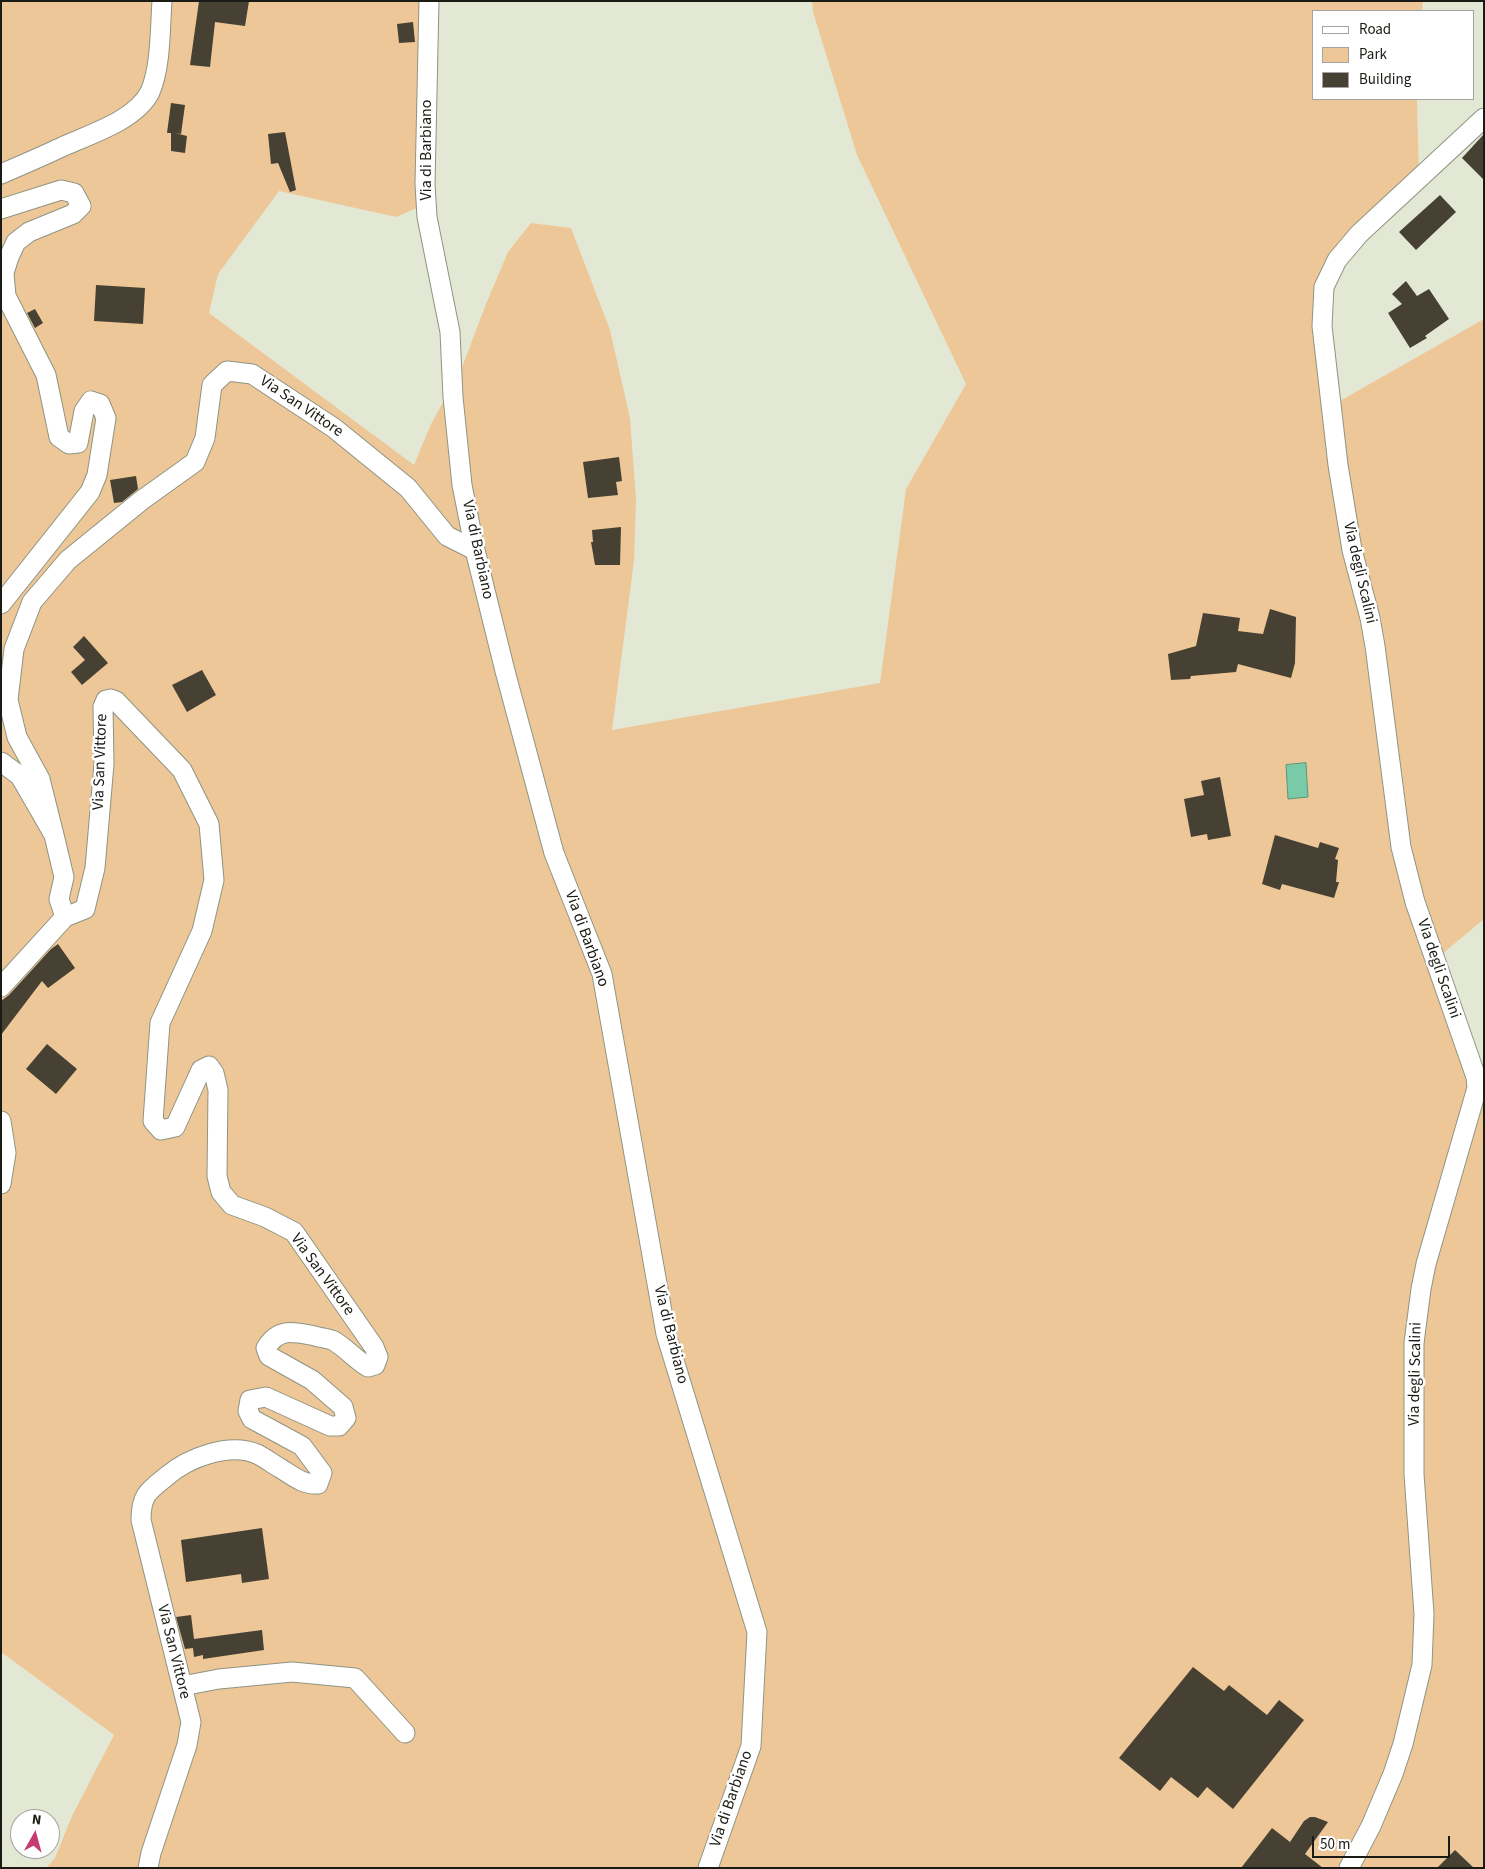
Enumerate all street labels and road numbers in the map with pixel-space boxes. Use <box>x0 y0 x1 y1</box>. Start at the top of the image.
street label: Via di Barbiano <box>417 100 437 200</box>
street label: Via San Vittore <box>256 372 346 442</box>
street label: Via di Barbiano <box>457 499 497 601</box>
street label: Via degli Scalini <box>1338 520 1380 626</box>
street label: Via San Vittore <box>90 713 112 811</box>
street label: Via di Barbiano <box>560 888 612 990</box>
street label: Via degli Scalini <box>1412 917 1464 1021</box>
street label: Via San Vittore <box>286 1230 358 1320</box>
street label: Via di Barbiano <box>648 1284 692 1386</box>
street label: Via degli Scalini <box>1405 1322 1427 1426</box>
street label: Via San Vittore <box>152 1603 194 1701</box>
street label: Via di Barbiano <box>707 1748 757 1850</box>

